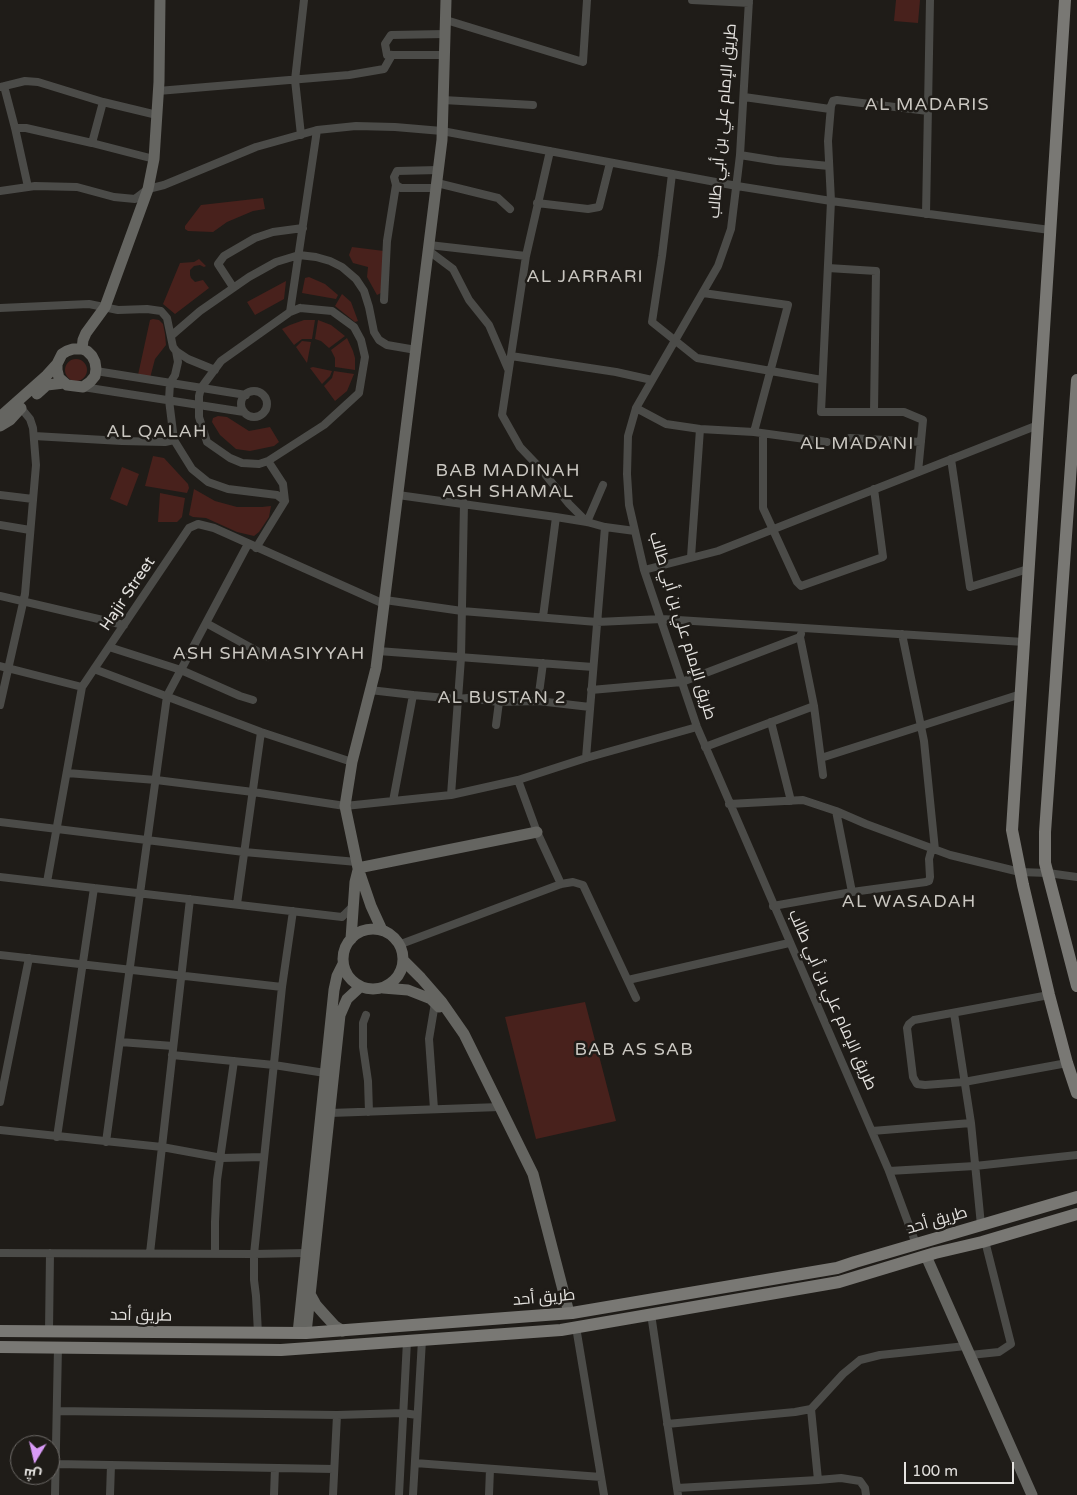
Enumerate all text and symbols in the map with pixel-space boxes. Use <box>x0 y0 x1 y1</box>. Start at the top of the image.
street label: طريق الإمام علي بن أبي طالب <box>705 23 741 219</box>
district label: AL MADARIS <box>863 94 991 116</box>
district label: AL JARRARI <box>525 266 645 288</box>
district label: AL QALAH <box>105 421 209 443</box>
district label: AL MADANI <box>799 433 915 455</box>
district label: BAB MADINAH ASH SHAMAL <box>434 460 582 502</box>
street label: طريق الإمام علي بن أبي طالب <box>644 530 720 722</box>
street label: Hajir Street <box>96 553 160 635</box>
district label: ASH SHAMASIYYAH <box>171 643 367 665</box>
district label: AL BUSTAN 2 <box>436 687 568 709</box>
district label: AL WASADAH <box>840 891 978 913</box>
street label: طريق الإمام علي بن أبي طالب <box>783 907 881 1093</box>
district label: BAB AS SAB <box>573 1039 695 1061</box>
street label: طريق أحد <box>904 1203 970 1239</box>
street label: طريق أحد <box>512 1286 576 1310</box>
street label: طريق أحد <box>110 1306 172 1326</box>
north arrow <box>10 1435 60 1485</box>
scale bar <box>907 1452 1017 1484</box>
text: 100 m <box>912 1462 958 1480</box>
text: ش <box>23 1465 43 1484</box>

